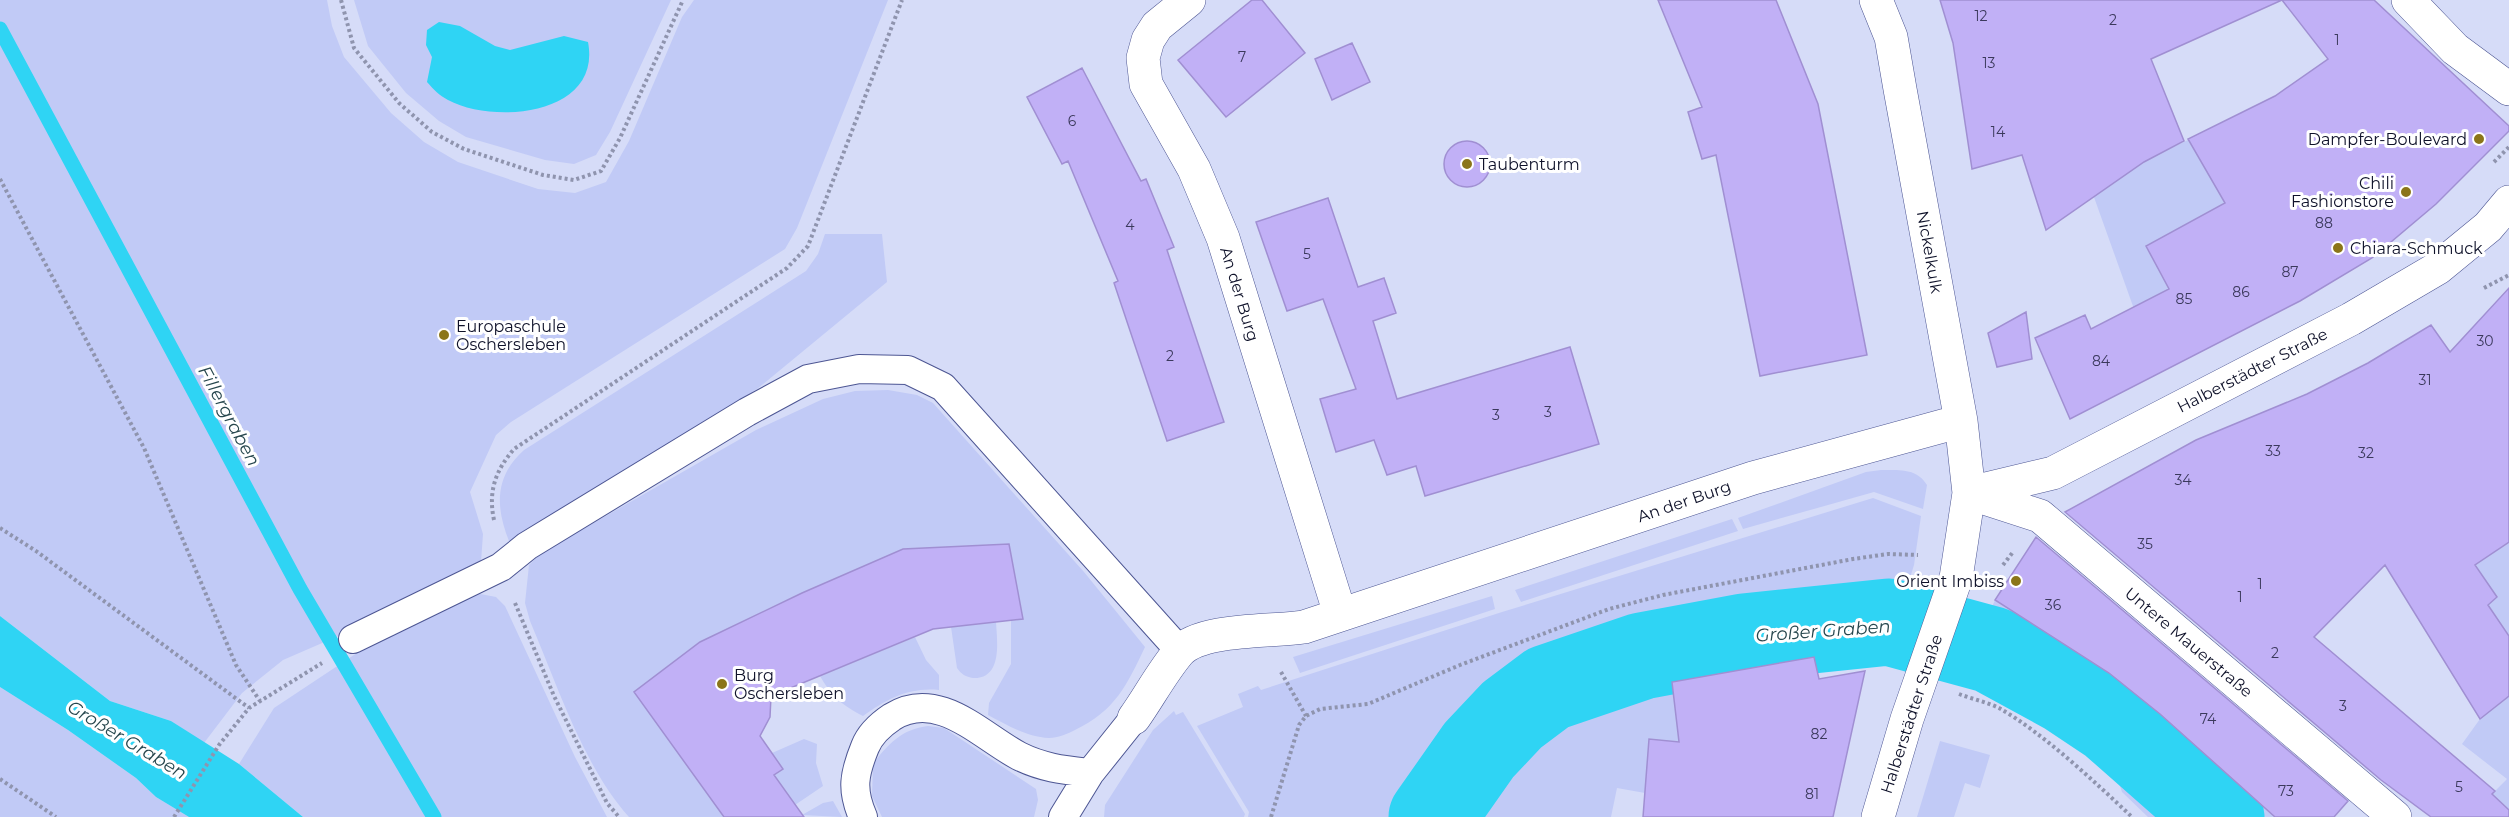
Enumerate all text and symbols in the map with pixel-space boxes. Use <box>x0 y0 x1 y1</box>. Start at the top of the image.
house number: 12 <box>1974 7 1988 25</box>
house number: 2 <box>2109 11 2117 29</box>
house number: 1 <box>2334 31 2340 49</box>
house number: 7 <box>1238 48 1246 66</box>
house number: 13 <box>1983 54 1996 72</box>
house number: 6 <box>1068 112 1077 130</box>
house number: 14 <box>1991 123 2006 141</box>
place label: Dampfer-Boulevard <box>2308 130 2467 149</box>
marker: Dampfer-Boulevard <box>2472 132 2486 146</box>
place label: Taubenturm <box>1479 155 1580 174</box>
marker: Taubenturm <box>1460 157 1474 171</box>
place label: Chili Fashionstore <box>2291 174 2394 211</box>
marker: Chili Fashionstore <box>2399 185 2413 199</box>
street label: Nickelkulk <box>1913 209 1946 295</box>
house number: 88 <box>2315 214 2333 232</box>
house number: 4 <box>1125 216 1135 234</box>
place label: Chiara-Schmuck <box>2350 239 2483 258</box>
marker: Chiara-Schmuck <box>2331 241 2345 255</box>
street label: An der Burg <box>1216 245 1263 344</box>
house number: 5 <box>1303 245 1311 263</box>
house number: 87 <box>2281 263 2299 281</box>
house number: 86 <box>2232 283 2250 301</box>
house number: 85 <box>2176 290 2193 308</box>
place label: Europaschule Oschersleben <box>456 317 566 354</box>
street label: Halberstädter Straße <box>2174 324 2331 417</box>
marker: Europaschule Oschersleben <box>437 328 451 342</box>
house number: 30 <box>2476 332 2494 350</box>
house number: 2 <box>1166 347 1174 365</box>
house number: 84 <box>2092 352 2111 370</box>
water label: Fillergraben <box>193 362 265 470</box>
house number: 31 <box>2419 371 2431 389</box>
house number: 3 <box>1544 403 1552 421</box>
house number: 3 <box>1492 406 1500 424</box>
house number: 33 <box>2265 442 2281 460</box>
house number: 32 <box>2358 444 2374 462</box>
house number: 34 <box>2174 471 2192 489</box>
street label: An der Burg <box>1635 477 1733 526</box>
house number: 35 <box>2137 535 2153 553</box>
place label: Orient Imbiss <box>1896 572 2004 591</box>
marker: Orient Imbiss <box>2009 574 2023 588</box>
house number: 1 <box>2257 575 2263 593</box>
street label: Untere Mauerstraße <box>2121 583 2256 701</box>
house number: 1 <box>2237 588 2243 606</box>
house number: 36 <box>2045 596 2062 614</box>
water label: Großer Graben <box>1755 615 1891 647</box>
street label: Halberstädter Straße <box>1877 632 1946 796</box>
house number: 2 <box>2271 644 2279 662</box>
place label: Burg Oschersleben <box>734 666 844 703</box>
marker: Burg Oschersleben <box>715 677 729 691</box>
water label: Großer Graben <box>63 696 191 784</box>
house number: 3 <box>2339 697 2347 715</box>
house number: 74 <box>2200 710 2217 728</box>
house number: 82 <box>1811 725 1827 743</box>
house number: 5 <box>2455 778 2463 796</box>
house number: 73 <box>2278 782 2294 800</box>
house number: 81 <box>1805 785 1819 803</box>

